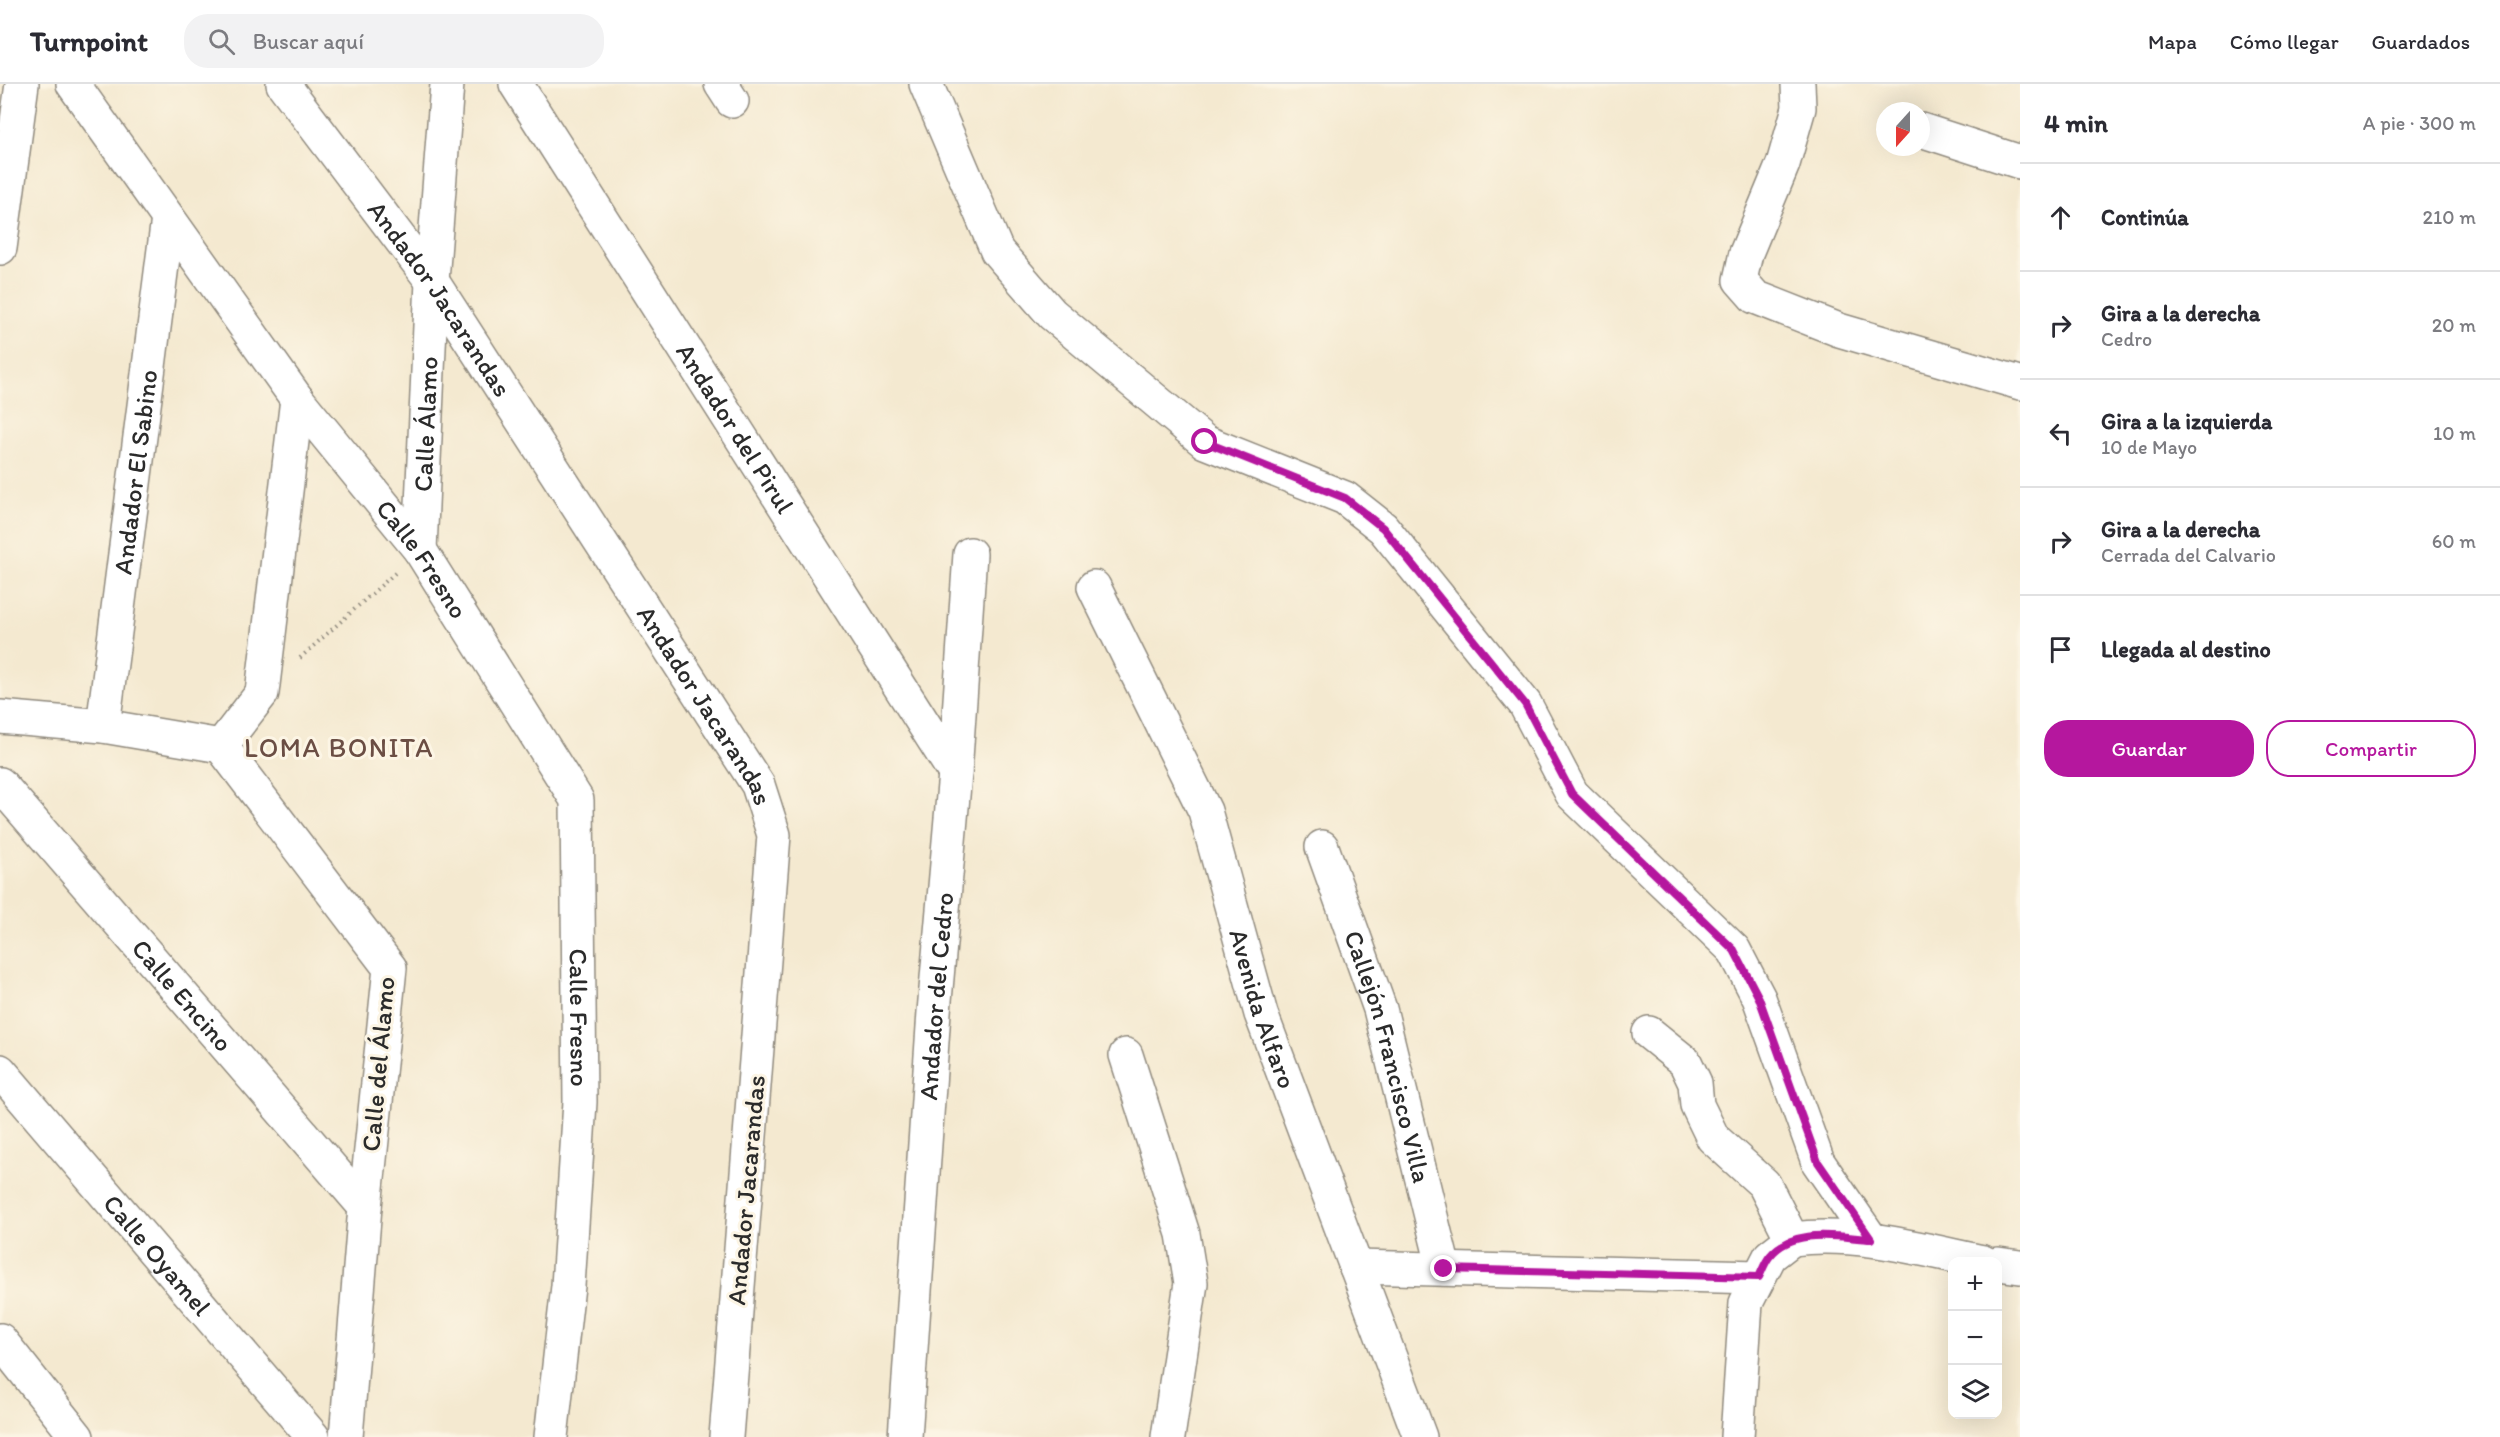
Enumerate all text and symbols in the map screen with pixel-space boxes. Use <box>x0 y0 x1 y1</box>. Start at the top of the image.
search box <box>184 14 604 68</box>
text: Turnpoint <box>30 24 148 58</box>
icon: search <box>205 25 238 58</box>
text: Buscar aquí <box>253 28 364 55</box>
text: Mapa <box>2148 29 2197 54</box>
text: Cómo llegar <box>2230 29 2339 54</box>
text: Guardados <box>2372 29 2470 54</box>
north arrow <box>1876 102 1930 156</box>
text: 4 min <box>2044 107 2108 139</box>
text: A pie · 300 m <box>2363 111 2476 135</box>
street label: Andador Jacarandas <box>361 194 518 403</box>
icon: ahead <box>2044 201 2077 234</box>
text: Continúa <box>2101 204 2189 231</box>
text: 210 m <box>2423 205 2476 229</box>
text: Gira a la derecha <box>2101 300 2260 327</box>
icon: right <box>2044 309 2077 342</box>
text: 20 m <box>2432 313 2476 337</box>
text: Cedro <box>2101 327 2152 351</box>
street label: Andador del Pirul <box>669 337 801 519</box>
street label: Calle Álamo <box>407 356 445 493</box>
street label: Andador El Sabino <box>107 368 164 576</box>
text: Gira a la izquierda <box>2101 408 2272 435</box>
icon: left <box>2044 417 2077 450</box>
text: 10 m <box>2433 421 2476 445</box>
route start <box>1191 428 1217 454</box>
text: 10 de Mayo <box>2101 435 2197 459</box>
street label: Calle Fresno <box>369 493 475 624</box>
text: Gira a la derecha <box>2101 516 2260 543</box>
icon: right <box>2044 525 2077 558</box>
text: 60 m <box>2432 529 2476 553</box>
text: Cerrada del Calvario <box>2101 543 2276 567</box>
street label: Andador Jacarandas <box>630 599 779 809</box>
icon: arrive <box>2044 633 2077 666</box>
text: Llegada al destino <box>2101 636 2271 663</box>
button: Guardar <box>2044 720 2254 777</box>
button: Compartir <box>2266 720 2476 777</box>
district label: LOMA BONITA <box>244 731 434 764</box>
street label: Andador del Cedro <box>912 891 960 1101</box>
street label: Avenida Alfaro <box>1222 925 1304 1093</box>
street label: Callejón Francisco Villa <box>1337 926 1438 1186</box>
street label: Calle Encino <box>125 932 240 1058</box>
street label: Calle Fresno <box>562 948 596 1087</box>
street label: Calle del Álamo <box>354 975 402 1153</box>
street label: Andador Jacarandas <box>720 1074 772 1306</box>
street label: Calle Oyamel <box>97 1188 218 1322</box>
route end <box>1430 1255 1456 1281</box>
map controls <box>1948 1257 2002 1419</box>
button: + <box>1948 1257 2002 1311</box>
button: − <box>1948 1311 2002 1365</box>
button: layers <box>1948 1365 2002 1419</box>

